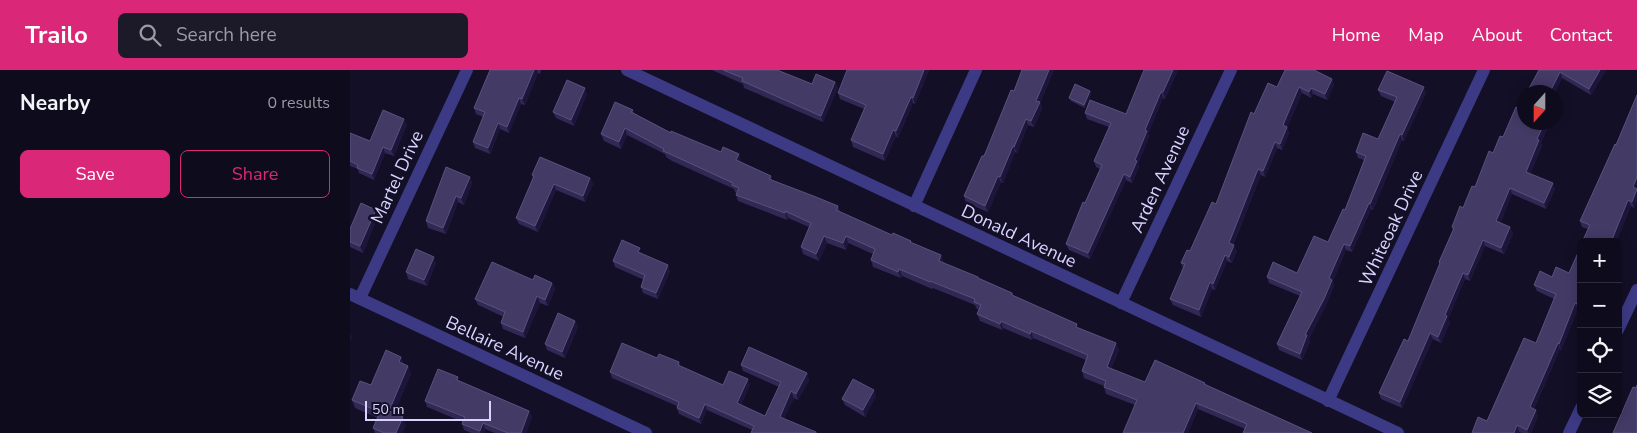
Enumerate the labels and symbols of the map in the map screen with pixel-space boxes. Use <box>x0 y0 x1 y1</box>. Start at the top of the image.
north arrow <box>1517 85 1562 130</box>
street label: Arden Avenue <box>1125 122 1195 236</box>
street label: Martel Drive <box>365 126 429 228</box>
street label: Whiteoak Drive <box>1354 166 1428 290</box>
street label: Donald Avenue <box>957 199 1081 273</box>
street label: Bellaire Avenue <box>442 310 568 386</box>
scale bar <box>365 398 491 421</box>

